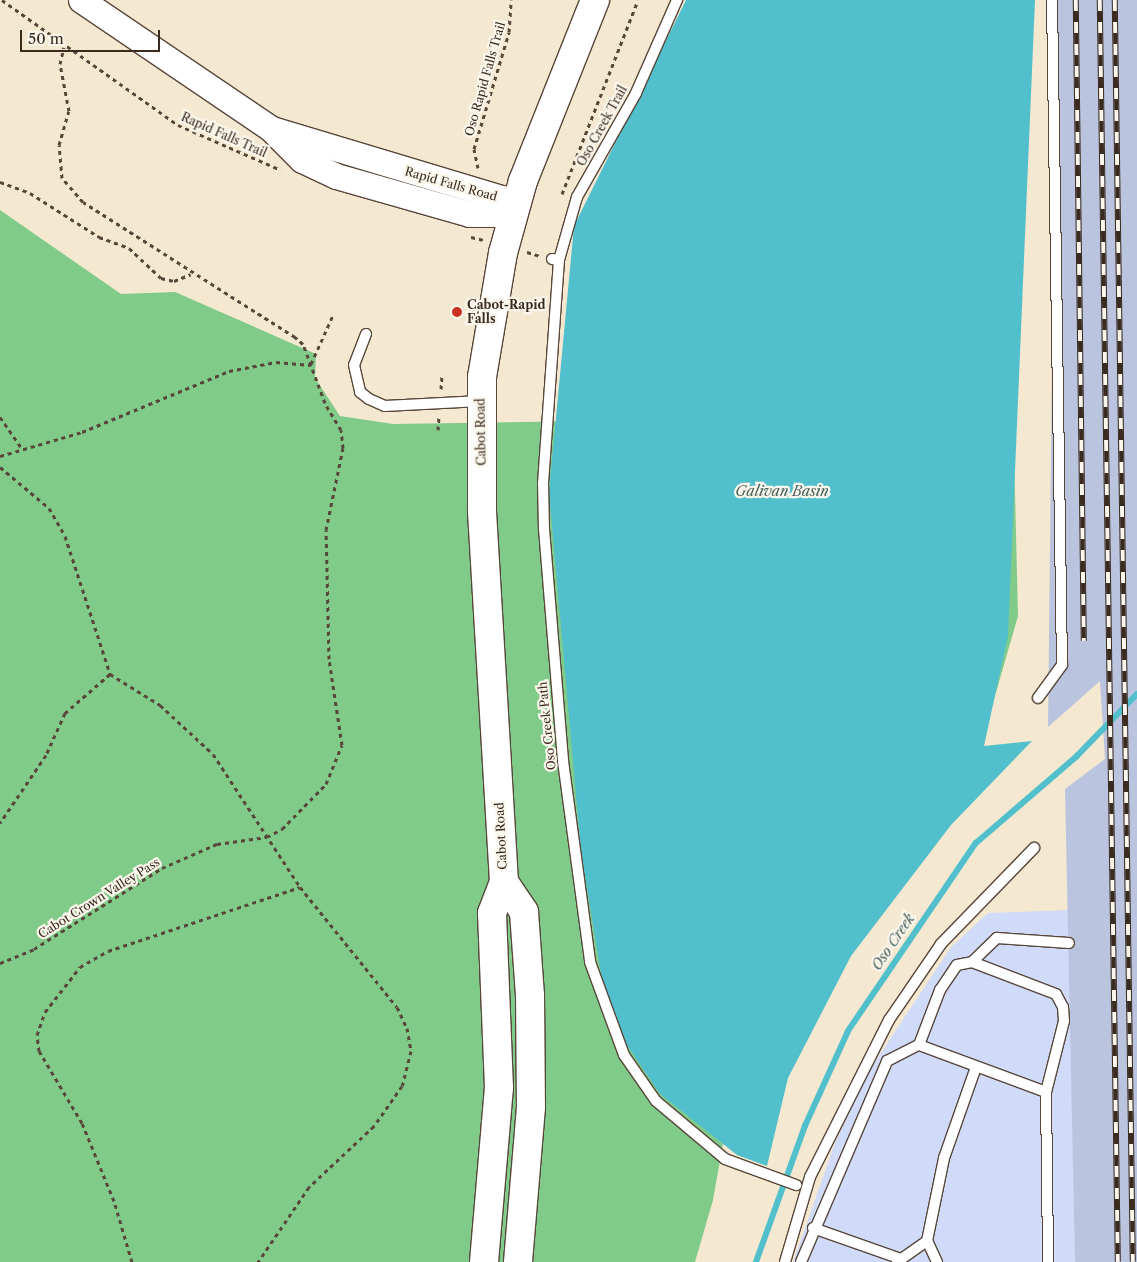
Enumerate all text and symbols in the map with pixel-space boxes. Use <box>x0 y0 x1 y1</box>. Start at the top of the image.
scale bar <box>22 20 162 52</box>
street label: Oso Rapid Falls Trail <box>462 20 508 138</box>
text: 50 m <box>28 29 64 48</box>
street label: Oso Creek Trail <box>574 83 630 169</box>
street label: Rapid Falls Trail <box>179 110 269 160</box>
street label: Rapid Falls Road <box>403 164 499 204</box>
place label: Cabot-Rapid Falls <box>467 298 546 326</box>
marker: Cabot-Rapid Falls <box>451 306 463 318</box>
street label: Cabot Road <box>473 398 489 466</box>
water label: Galivan Basin <box>735 483 829 499</box>
street label: Oso Creek Path <box>535 681 559 771</box>
street label: Cabot Road <box>492 802 510 870</box>
street label: Cabot Crown Valley Pass <box>35 854 163 942</box>
water label: Oso Creek <box>868 911 918 973</box>

